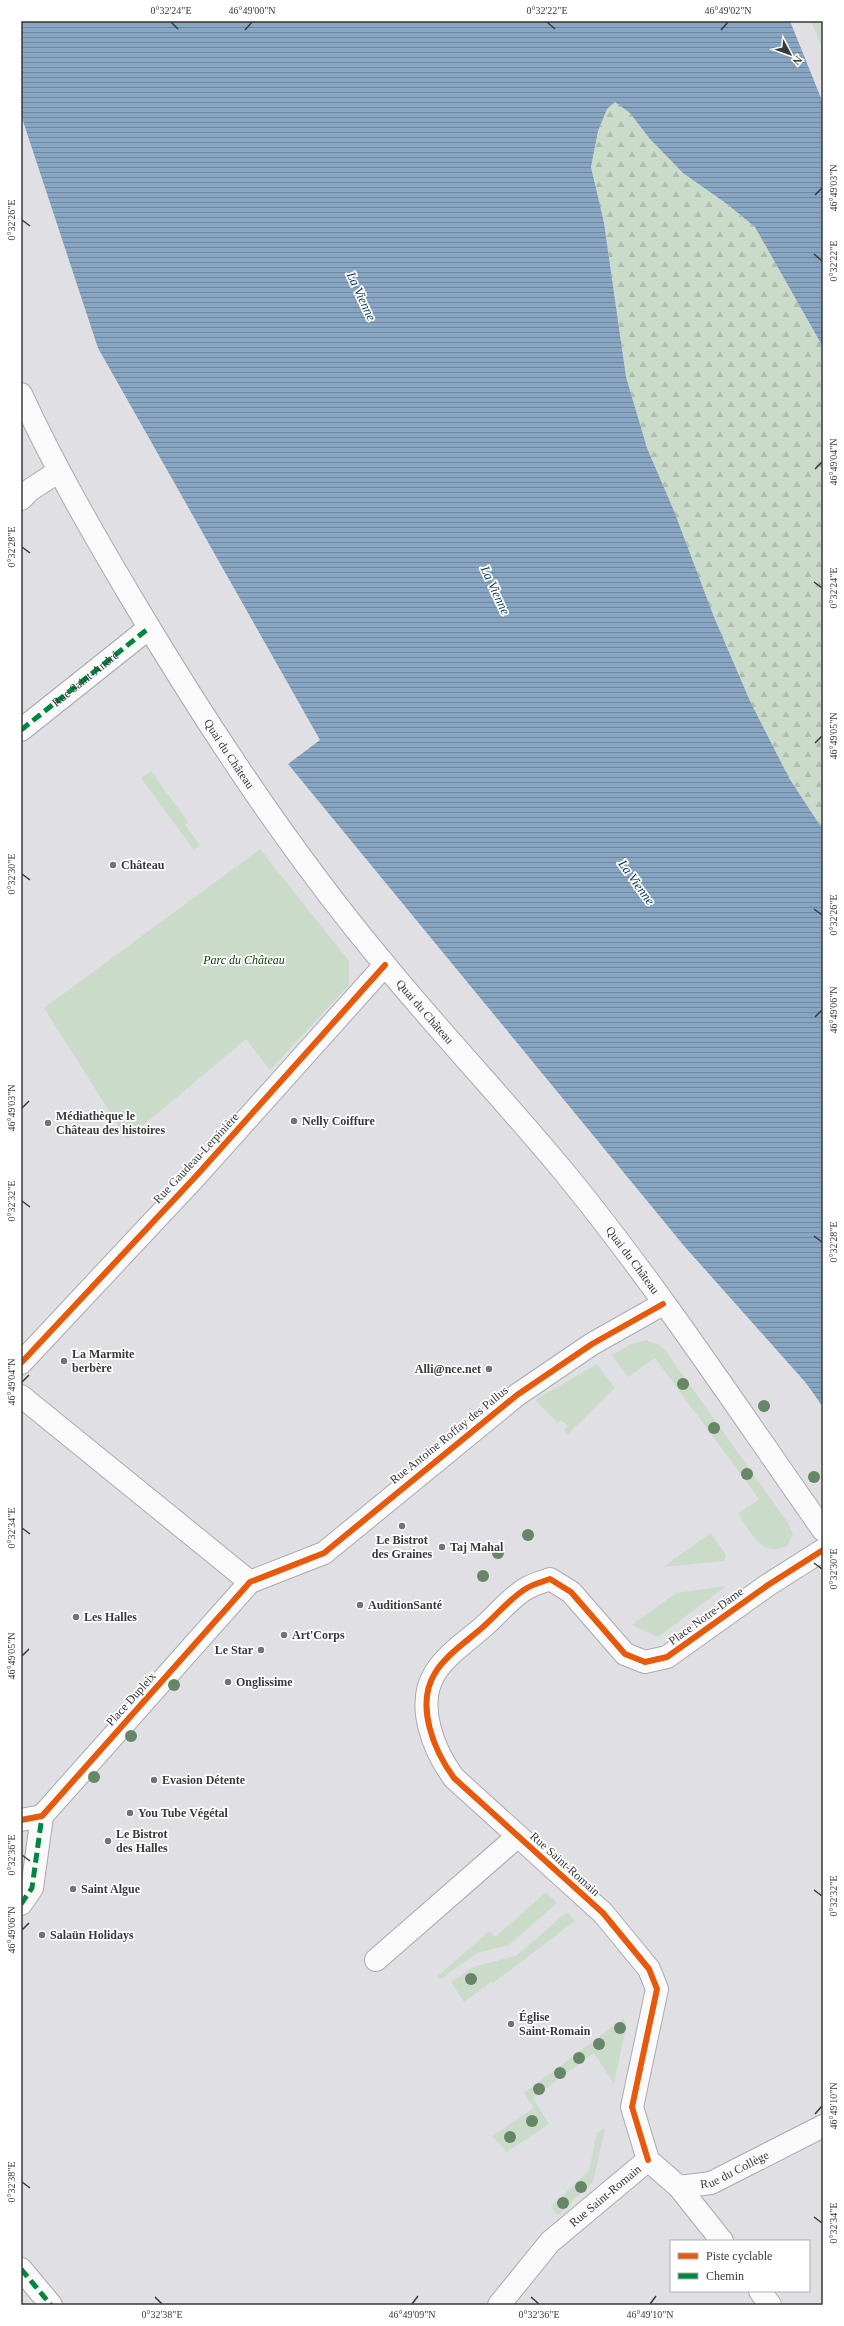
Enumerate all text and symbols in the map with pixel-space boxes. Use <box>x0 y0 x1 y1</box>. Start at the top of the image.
text: 0°32'24"E <box>151 5 192 16</box>
text: 46°49'00"N <box>228 5 276 16</box>
text: 0°32'22"E <box>527 5 568 16</box>
text: 46°49'02"N <box>704 5 752 16</box>
north arrow <box>770 34 810 74</box>
text: N <box>790 54 805 68</box>
text: 46°49'03"N <box>828 164 839 212</box>
text: 0°32'26"E <box>6 200 17 241</box>
text: 0°32'22"E <box>828 241 839 282</box>
water label: La Vienne <box>343 269 379 323</box>
text: 46°49'04"N <box>828 438 839 486</box>
text: 0°32'28"E <box>6 527 17 568</box>
water label: La Vienne <box>477 563 513 617</box>
text: 0°32'24"E <box>828 568 839 609</box>
street label: Rue Saint-André <box>49 648 121 710</box>
text: 46°49'05"N <box>828 712 839 760</box>
street label: Quai du Château <box>201 716 257 791</box>
text: 0°32'30"E <box>6 854 17 895</box>
water label: La Vienne <box>615 856 658 908</box>
place label: Château <box>121 858 165 872</box>
marker: Château <box>108 860 118 870</box>
text: 0°32'26"E <box>828 895 839 936</box>
park label: Parc du Château <box>202 953 285 967</box>
street label: Quai du Château <box>393 977 456 1047</box>
text: 46°49'06"N <box>828 986 839 1034</box>
text: 46°49'03"N <box>6 1084 17 1132</box>
place label: Médiathèque le Château des histoires <box>56 1109 165 1137</box>
street label: Rue Gaudeau-Lerpinière <box>150 1110 242 1206</box>
place label: Nelly Coiffure <box>302 1114 375 1128</box>
marker: Nelly Coiffure <box>289 1116 299 1126</box>
marker: Médiathèque le Château des histoires <box>43 1118 53 1128</box>
text: 0°32'32"E <box>6 1181 17 1222</box>
text: 0°32'28"E <box>828 1222 839 1263</box>
street label: Quai du Château <box>603 1224 662 1297</box>
place label: La Marmite berbère <box>72 1347 135 1375</box>
marker: La Marmite berbère <box>59 1356 69 1366</box>
text: 46°49'04"N <box>6 1358 17 1406</box>
place label: Alli@nce.net <box>415 1362 481 1376</box>
marker: Alli@nce.net <box>484 1364 494 1374</box>
street label: Rue Antoine Roffay des Pallus <box>387 1383 511 1487</box>
text: 0°32'34"E <box>6 1508 17 1549</box>
marker: Le Bistrot des Graines <box>397 1521 407 1531</box>
place label: Le Bistrot des Graines <box>372 1533 432 1561</box>
place label: Taj Mahal <box>450 1540 504 1554</box>
marker: Taj Mahal <box>437 1542 447 1552</box>
text: 0°32'30"E <box>828 1549 839 1590</box>
street label: Place Notre-Dame <box>666 1584 746 1648</box>
place label: AuditionSanté <box>368 1598 443 1612</box>
marker: AuditionSanté <box>355 1600 365 1610</box>
place label: Les Halles <box>84 1610 137 1624</box>
marker: Les Halles <box>71 1612 81 1622</box>
place label: Art'Corps <box>292 1628 345 1642</box>
marker: Art'Corps <box>279 1630 289 1640</box>
text: 46°49'05"N <box>6 1632 17 1680</box>
place label: Le Star <box>215 1643 254 1657</box>
marker: Le Star <box>256 1645 266 1655</box>
street label: Place Dupleix <box>103 1669 159 1729</box>
place label: Onglissime <box>236 1675 293 1689</box>
marker: Onglissime <box>223 1677 233 1687</box>
place label: Evasion Détente <box>162 1773 246 1787</box>
marker: Evasion Détente <box>149 1775 159 1785</box>
place label: You Tube Végétal <box>138 1806 228 1820</box>
marker: You Tube Végétal <box>125 1808 135 1818</box>
place label: Le Bistrot des Halles <box>116 1827 168 1855</box>
street label: Rue Saint-Romain <box>527 1829 603 1899</box>
text: 0°32'36"E <box>6 1835 17 1876</box>
marker: Le Bistrot des Halles <box>103 1836 113 1846</box>
text: 0°32'32"E <box>828 1876 839 1917</box>
place label: Saint Algue <box>81 1882 141 1896</box>
marker: Saint Algue <box>68 1884 78 1894</box>
text: 46°49'06"N <box>6 1906 17 1954</box>
place label: Salaün Holidays <box>50 1928 134 1942</box>
marker: Salaün Holidays <box>37 1930 47 1940</box>
place label: Église Saint-Romain <box>519 2010 591 2038</box>
marker: Église Saint-Romain <box>506 2019 516 2029</box>
text: 46°49'10"N <box>828 2082 839 2130</box>
street label: Rue du Collège <box>700 2148 771 2191</box>
text: 0°32'38"E <box>6 2162 17 2203</box>
street label: Rue Saint-Romain <box>567 2162 644 2230</box>
text: 0°32'34"E <box>828 2203 839 2244</box>
legend <box>670 2240 810 2292</box>
text: Piste cyclable <box>706 2249 772 2263</box>
text: Chemin <box>706 2269 744 2283</box>
text: 0°32'38"E <box>142 2309 183 2320</box>
text: 46°49'09"N <box>388 2309 436 2320</box>
text: 0°32'36"E <box>519 2309 560 2320</box>
text: 46°49'10"N <box>626 2309 674 2320</box>

